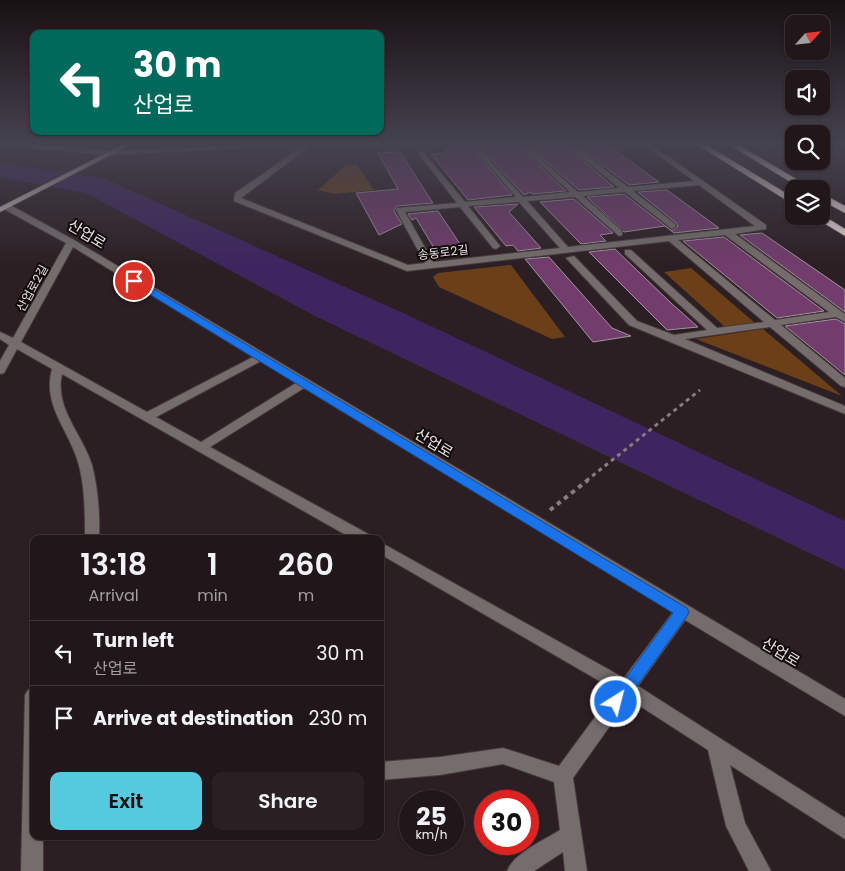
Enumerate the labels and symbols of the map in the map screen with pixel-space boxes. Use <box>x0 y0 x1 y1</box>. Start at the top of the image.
north arrow <box>785 15 830 60</box>
street label: 산업로 <box>64 214 110 254</box>
street label: 송동로2길 <box>417 240 469 264</box>
pin <box>113 260 155 302</box>
street label: 산업로2길 <box>12 262 52 314</box>
street label: 산업로 <box>411 423 457 463</box>
street label: 산업로 <box>758 632 804 672</box>
position arrow <box>589 675 641 727</box>
speed limit sign: 30 <box>474 790 539 855</box>

